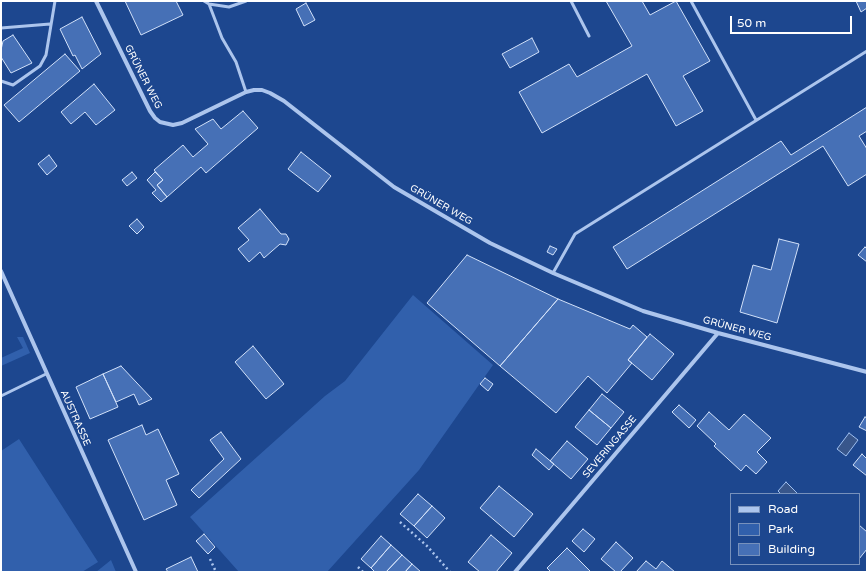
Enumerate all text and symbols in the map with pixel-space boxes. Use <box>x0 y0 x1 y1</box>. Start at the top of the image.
scale bar <box>732 8 854 34</box>
text: 50 m <box>737 16 766 30</box>
street label: GRÜNER WEG <box>122 43 164 111</box>
street label: GRÜNER WEG <box>408 182 474 228</box>
street label: GRÜNER WEG <box>701 314 773 344</box>
street label: AUSTRASSE <box>57 388 93 448</box>
street label: SEVERINGASSE <box>580 413 640 481</box>
legend <box>730 493 860 565</box>
text: Road <box>768 502 798 516</box>
text: Park <box>768 522 794 536</box>
text: Building <box>768 542 815 556</box>

